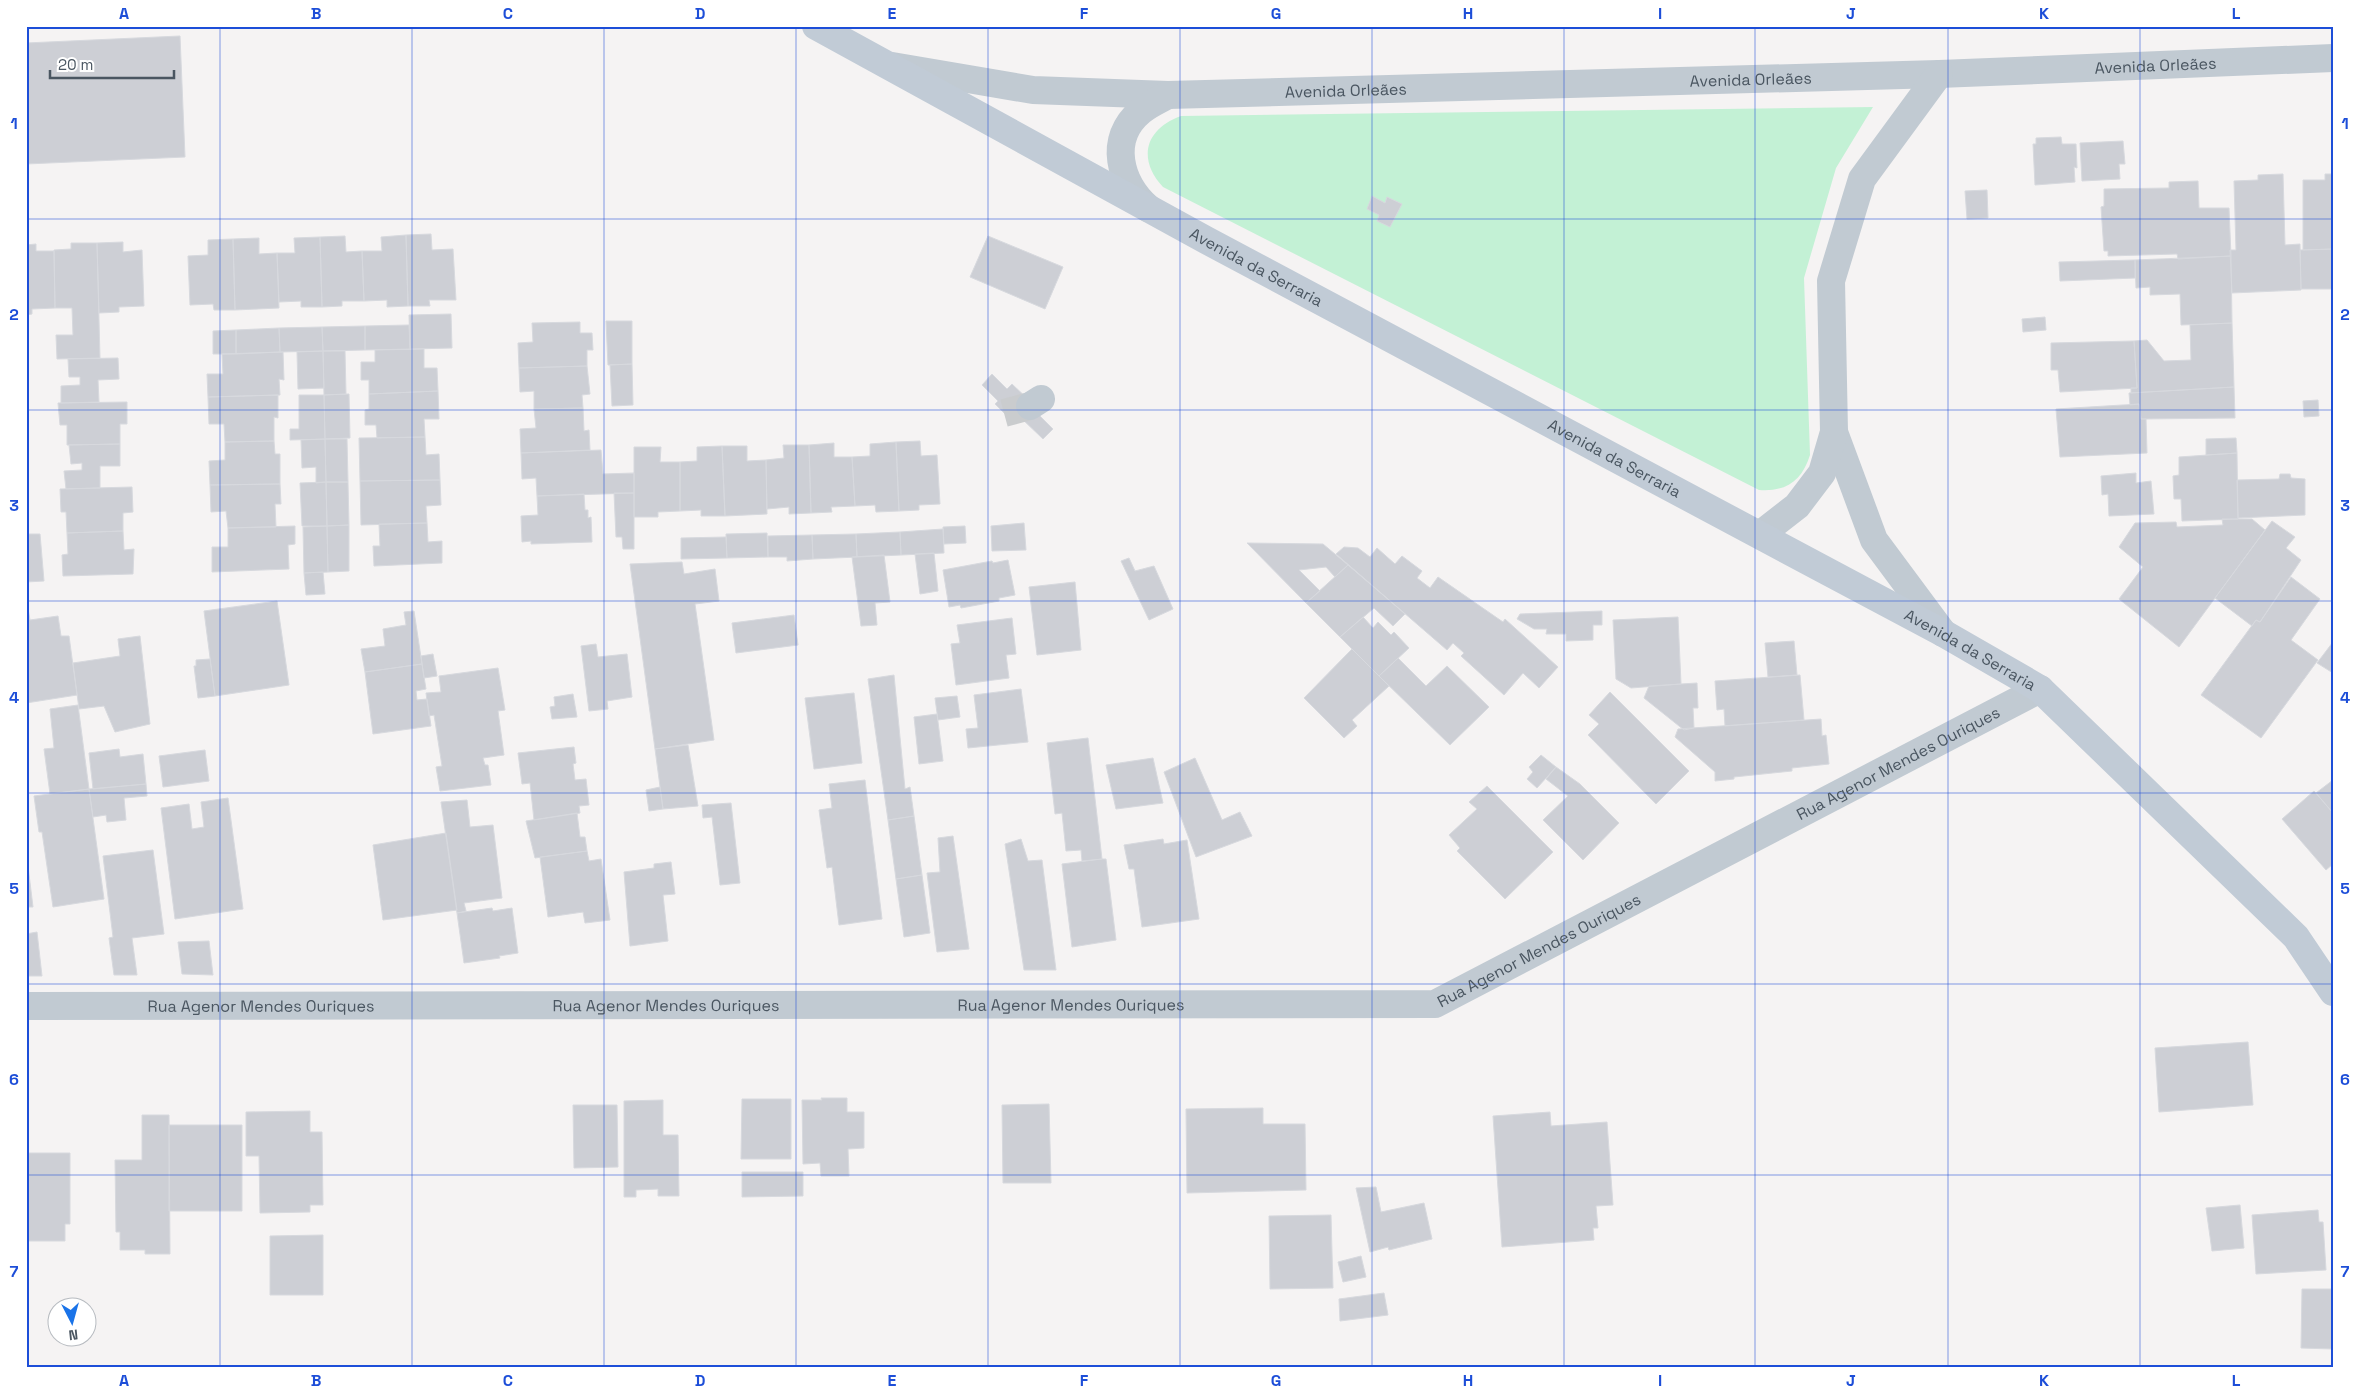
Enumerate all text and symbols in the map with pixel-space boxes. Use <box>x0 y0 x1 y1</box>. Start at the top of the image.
text: A <box>119 3 129 24</box>
text: B <box>311 3 321 24</box>
text: C <box>503 3 513 24</box>
text: D <box>695 3 705 24</box>
text: E <box>888 3 897 24</box>
text: F <box>1080 3 1089 24</box>
text: G <box>1271 3 1281 24</box>
text: H <box>1463 3 1473 24</box>
text: I <box>1658 3 1662 24</box>
text: J <box>1846 3 1856 24</box>
text: K <box>2039 3 2049 24</box>
text: L <box>2232 3 2241 24</box>
scale bar <box>50 48 174 80</box>
street label: Avenida Orleães <box>2094 52 2217 78</box>
text: 20 m <box>58 55 93 74</box>
street label: Avenida Orleães <box>1689 67 1812 91</box>
street label: Avenida Orleães <box>1285 78 1407 102</box>
text: 1 <box>10 113 18 134</box>
text: 1 <box>2341 113 2349 134</box>
street label: Avenida da Serraria <box>1186 223 1327 311</box>
text: 2 <box>9 304 19 325</box>
text: 2 <box>2340 304 2350 325</box>
street label: Avenida da Serraria <box>1544 414 1685 502</box>
text: 3 <box>9 495 19 516</box>
text: 3 <box>2340 495 2350 516</box>
street label: Avenida da Serraria <box>1901 604 2040 695</box>
text: 4 <box>9 687 19 708</box>
text: 4 <box>2340 687 2350 708</box>
street label: Rua Agenor Mendes Ouriques <box>1793 701 2003 825</box>
text: 5 <box>9 878 19 899</box>
text: 5 <box>2340 878 2350 899</box>
street label: Rua Agenor Mendes Ouriques <box>1433 888 1644 1012</box>
street label: Rua Agenor Mendes Ouriques <box>553 994 779 1016</box>
street label: Rua Agenor Mendes Ouriques <box>958 994 1184 1015</box>
street label: Rua Agenor Mendes Ouriques <box>148 995 374 1016</box>
text: 6 <box>9 1069 19 1090</box>
text: 6 <box>2340 1069 2350 1090</box>
text: 7 <box>10 1261 19 1282</box>
text: 7 <box>2341 1261 2350 1282</box>
north arrow <box>48 1296 98 1346</box>
text: N <box>68 1325 79 1344</box>
text: A <box>119 1370 129 1391</box>
text: B <box>311 1370 321 1391</box>
text: C <box>503 1370 513 1391</box>
text: D <box>695 1370 705 1391</box>
text: E <box>888 1370 897 1391</box>
text: F <box>1080 1370 1089 1391</box>
text: G <box>1271 1370 1281 1391</box>
text: H <box>1463 1370 1473 1391</box>
text: I <box>1658 1370 1662 1391</box>
text: J <box>1846 1370 1856 1391</box>
text: K <box>2039 1370 2049 1391</box>
text: L <box>2232 1370 2241 1391</box>

